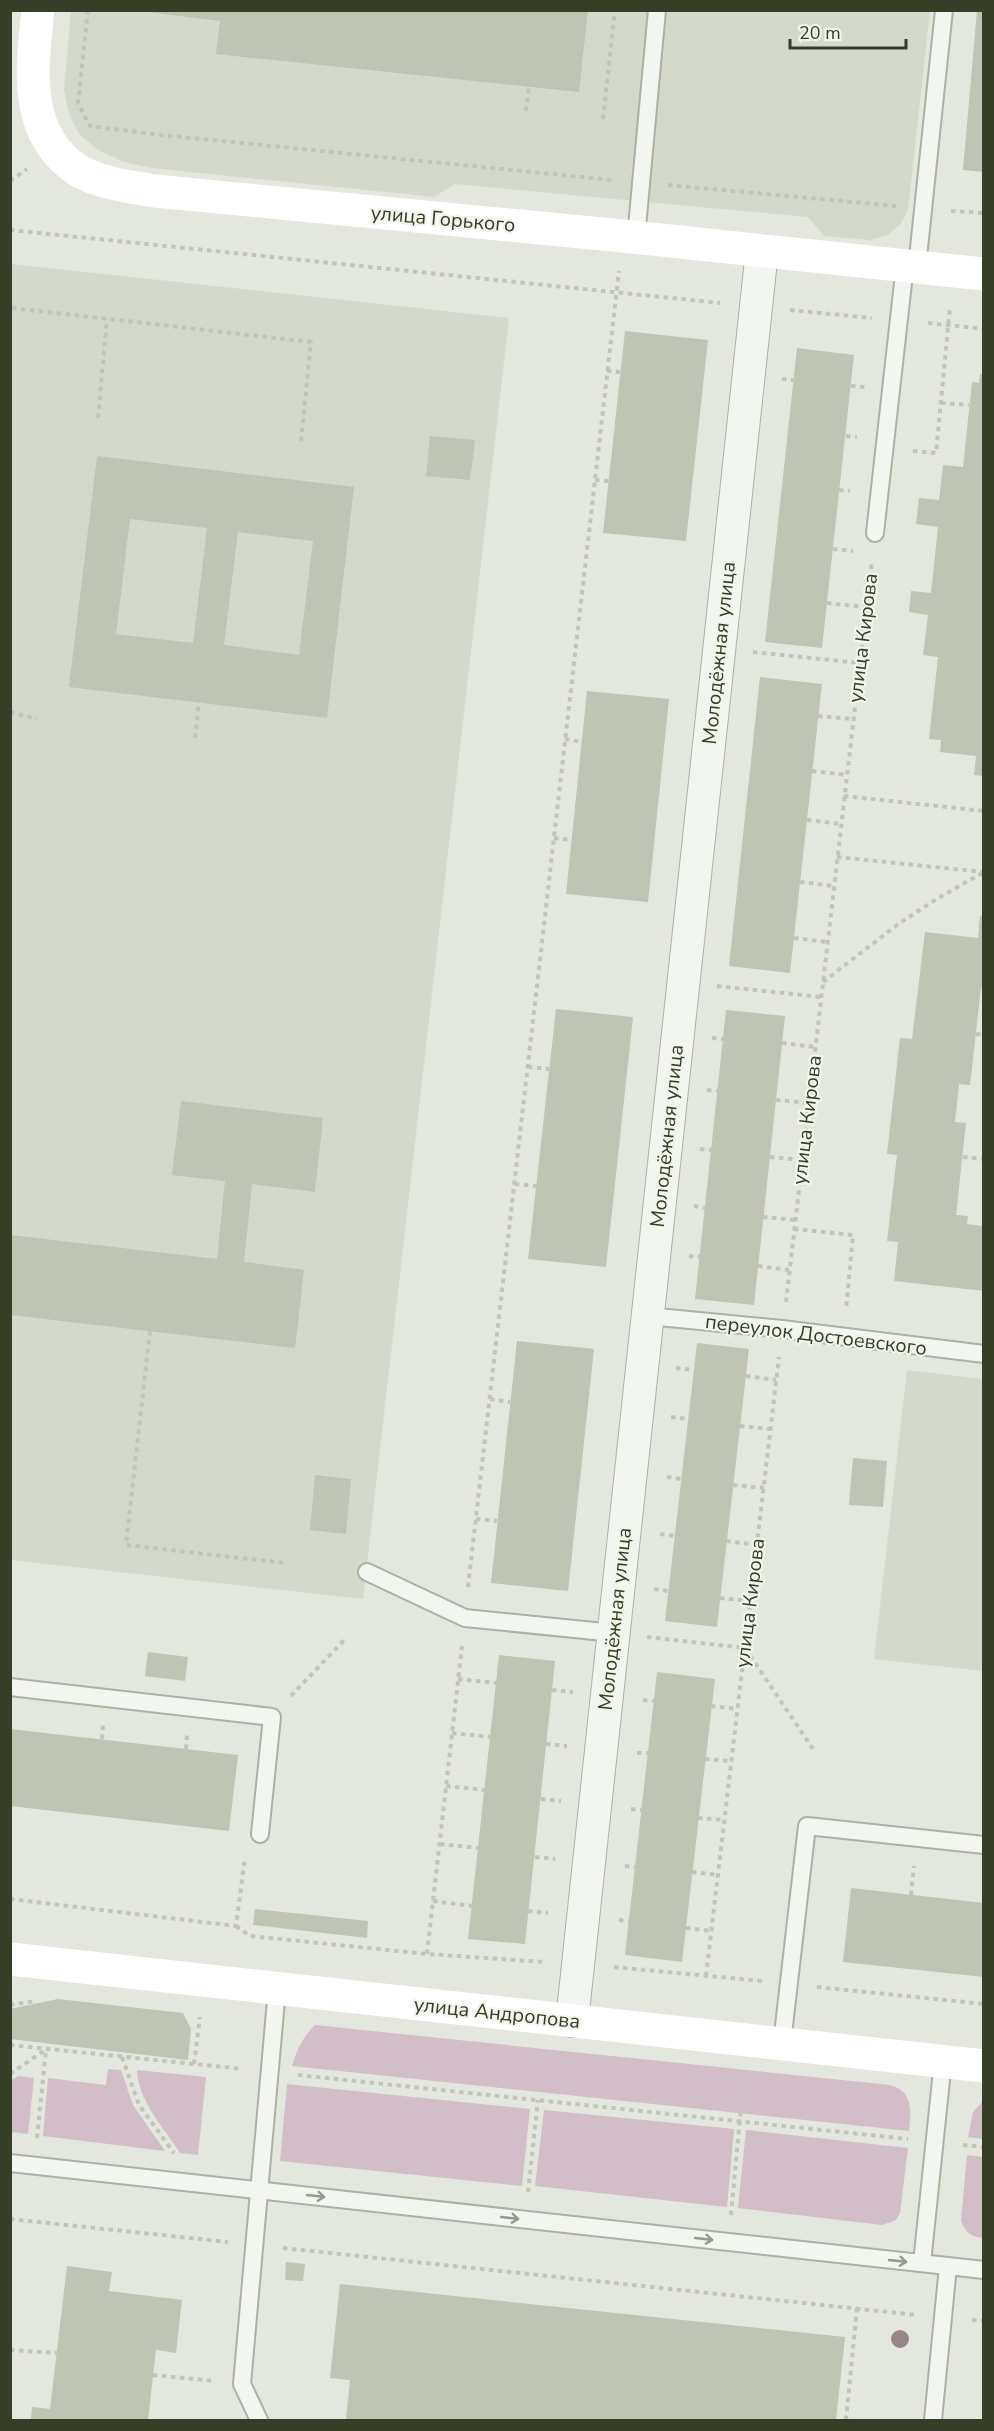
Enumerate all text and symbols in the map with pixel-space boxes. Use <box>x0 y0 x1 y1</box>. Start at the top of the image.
scale bar <box>790 12 906 50</box>
text: 20 m <box>799 21 841 45</box>
street label: улица Горького <box>370 199 516 239</box>
street label: Молодёжная улица <box>696 560 742 746</box>
street label: улица Кирова <box>842 572 884 704</box>
street label: Молодёжная улица <box>644 1043 690 1229</box>
street label: улица Кирова <box>786 1054 828 1186</box>
street label: переулок Достоевского <box>704 1308 928 1362</box>
street label: Молодёжная улица <box>592 1526 638 1712</box>
street label: улица Кирова <box>729 1537 771 1669</box>
street label: улица Андропова <box>413 1991 581 2035</box>
one-way arrow <box>306 2191 326 2202</box>
one-way arrow <box>500 2212 520 2223</box>
one-way arrow <box>694 2234 713 2245</box>
one-way arrow <box>887 2255 907 2266</box>

